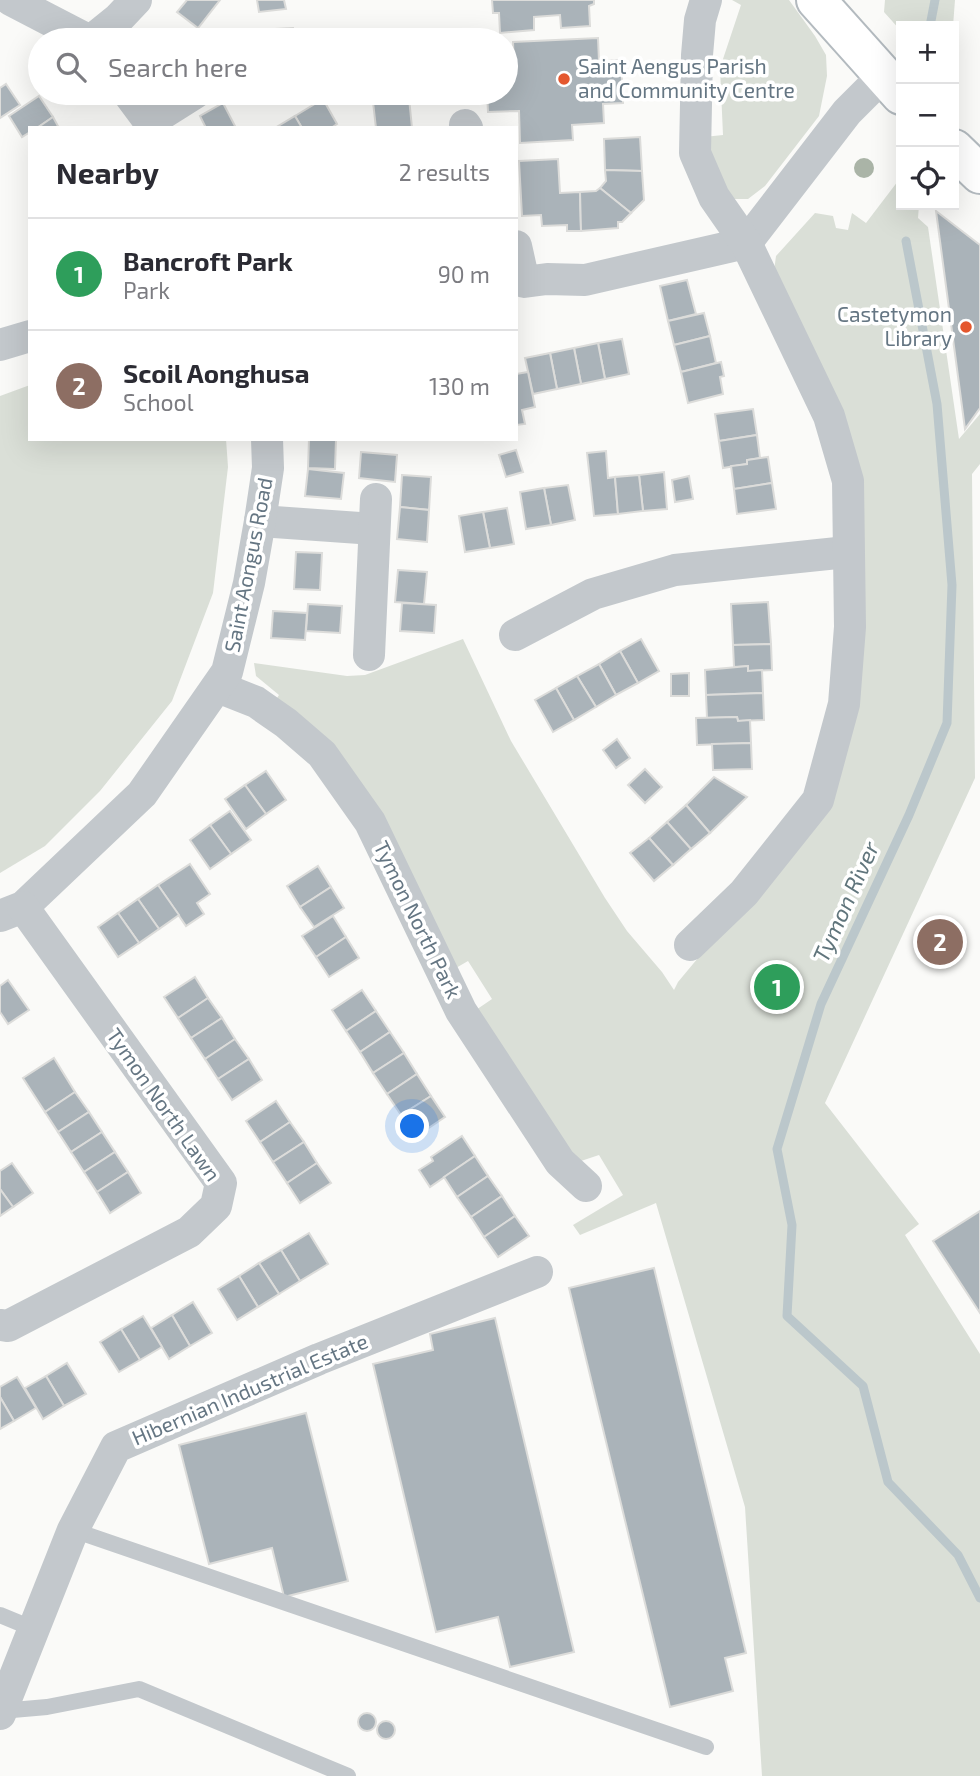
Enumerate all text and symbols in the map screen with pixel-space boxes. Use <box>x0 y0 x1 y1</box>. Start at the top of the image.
map controls <box>896 21 959 210</box>
button: + <box>896 21 959 84</box>
search box <box>28 28 518 105</box>
icon: search <box>52 48 90 86</box>
text: Search here <box>108 51 248 82</box>
place label: Saint Aengus Parish and Community Centre <box>578 53 795 102</box>
marker: Saint Aengus Parish and Community Centre <box>556 71 572 87</box>
button: − <box>896 84 959 147</box>
button: locate <box>896 147 959 210</box>
text: Nearby <box>56 154 159 190</box>
text: 2 results <box>399 158 490 186</box>
text: Bancroft Park <box>123 245 293 276</box>
text: 1 <box>74 260 84 288</box>
text: 90 m <box>438 260 490 288</box>
text: Park <box>123 276 170 304</box>
place label: Castetymon Library <box>837 301 952 350</box>
marker: Castetymon Library <box>958 319 974 335</box>
text: Scoil Aonghusa <box>123 357 310 388</box>
text: 2 <box>72 372 86 400</box>
text: 130 m <box>429 372 490 400</box>
text: School <box>123 388 193 416</box>
street label: Saint Aongus Road <box>218 475 277 654</box>
water label: Tymon River <box>806 836 885 966</box>
street label: Tymon North Park <box>369 837 467 1002</box>
pin: 2 <box>917 916 963 968</box>
pin: 1 <box>754 961 800 1013</box>
street label: Tymon North Lawn <box>102 1023 226 1185</box>
your location <box>395 1109 429 1143</box>
street label: Hibernian Industrial Estate <box>128 1328 371 1450</box>

